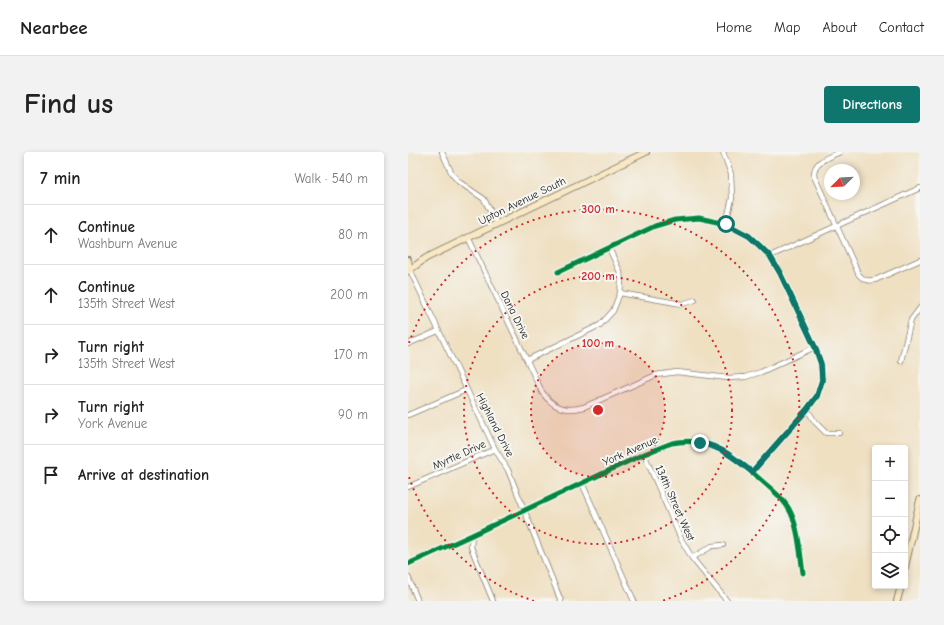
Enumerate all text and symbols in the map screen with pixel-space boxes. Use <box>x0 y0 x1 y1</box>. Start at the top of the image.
text: Nearbee <box>20 17 88 39</box>
text: Home <box>716 19 752 36</box>
text: Map <box>774 19 800 36</box>
text: About <box>822 19 857 36</box>
text: Contact <box>879 19 924 36</box>
button: Directions <box>824 86 920 123</box>
text: Find us <box>24 88 113 120</box>
north arrow <box>824 164 860 200</box>
text: 7 min <box>40 169 81 188</box>
text: Walk · 540 m <box>294 171 368 186</box>
street label: Upton Avenue South <box>476 174 568 228</box>
text: 300 m <box>581 202 615 216</box>
route start <box>717 215 735 233</box>
text: Continue <box>78 218 135 236</box>
icon: ahead <box>40 224 62 246</box>
text: 80 m <box>338 227 368 242</box>
text: Washburn Avenue <box>78 236 177 251</box>
text: 200 m <box>581 269 615 283</box>
text: Continue <box>78 278 135 296</box>
icon: ahead <box>40 284 62 306</box>
text: 200 m <box>330 287 368 302</box>
street label: Dana Drive <box>498 289 532 342</box>
text: 135th Street West <box>78 296 175 311</box>
text: 100 m <box>582 336 614 350</box>
text: Turn right <box>78 338 144 356</box>
icon: right <box>40 344 62 366</box>
text: 170 m <box>334 347 368 362</box>
text: 135th Street West <box>78 356 175 371</box>
street label: Highland Drive <box>473 391 517 459</box>
text: Turn right <box>78 398 144 416</box>
centre of rings <box>591 403 605 417</box>
icon: right <box>40 404 62 426</box>
text: 90 m <box>338 407 368 422</box>
text: York Avenue <box>78 416 147 431</box>
street label: York Avenue <box>601 433 660 469</box>
route end <box>691 434 709 452</box>
street label: Myrtle Drive <box>430 437 488 473</box>
map controls <box>872 445 908 589</box>
button: + <box>872 445 908 481</box>
street label: 134th Street West <box>653 463 698 544</box>
icon: arrive <box>40 464 62 486</box>
text: Arrive at destination <box>78 466 209 484</box>
button: − <box>872 481 908 517</box>
button: locate <box>872 517 908 553</box>
button: layers <box>872 553 908 589</box>

